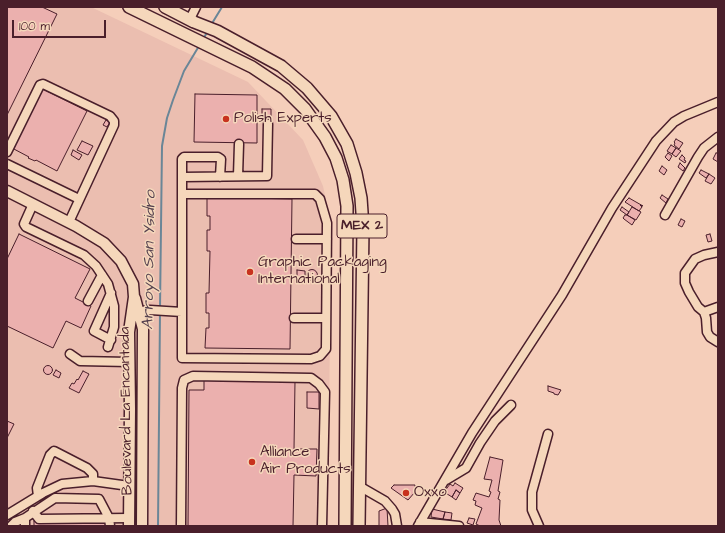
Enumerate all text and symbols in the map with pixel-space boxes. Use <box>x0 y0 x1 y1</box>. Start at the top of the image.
scale bar <box>14 12 108 38</box>
text: 100 m <box>19 18 50 35</box>
place label: Polish Experts <box>234 110 332 128</box>
marker: Polish Experts <box>221 114 231 124</box>
water label: Arroyo San Ysidro <box>139 190 161 330</box>
road number: MEX 2 <box>337 214 387 238</box>
place label: Graphic Packaging International <box>258 254 387 289</box>
marker: Graphic Packaging International <box>245 267 255 277</box>
street label: Boulevard La Encantada <box>117 327 137 495</box>
place label: Alliance Air Products <box>260 444 351 479</box>
marker: Alliance Air Products <box>247 457 257 467</box>
place label: Oxxo <box>414 484 447 502</box>
marker: Oxxo <box>401 488 411 498</box>

